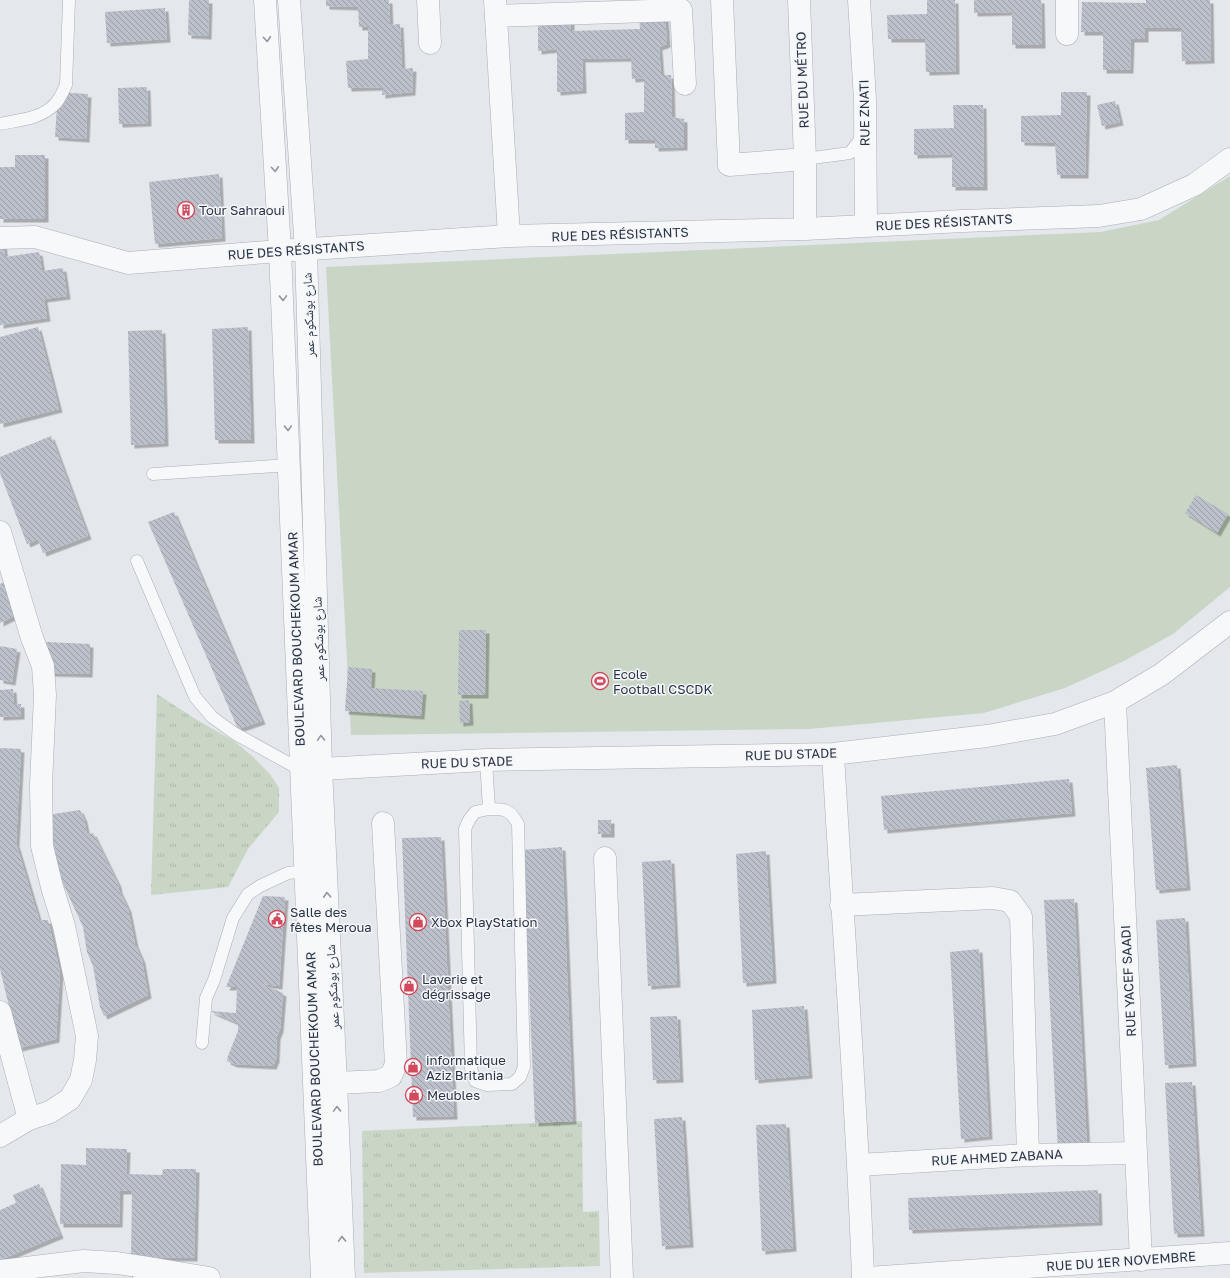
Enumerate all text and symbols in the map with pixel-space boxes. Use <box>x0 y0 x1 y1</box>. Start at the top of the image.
street label: RUE DU MÉTRO <box>792 31 812 129</box>
one-way arrow <box>263 36 272 42</box>
street label: RUE ZNATI <box>855 79 873 147</box>
one-way arrow <box>271 166 280 172</box>
building icon: Tour Sahraoui <box>176 200 196 220</box>
place label: Tour Sahraoui <box>199 202 285 218</box>
street label: RUE DES RÉSISTANTS <box>875 210 1013 234</box>
street label: RUE DES RÉSISTANTS <box>551 224 689 244</box>
street label: RUE DES RÉSISTANTS <box>227 237 365 263</box>
street label: شارع بوشكوم عمر <box>299 272 320 359</box>
one-way arrow <box>278 295 287 301</box>
one-way arrow <box>284 425 293 431</box>
street label: BOULEVARD BOUCHEKOUM AMAR <box>284 531 308 747</box>
street label: شارع بوشكوم عمر <box>309 596 330 683</box>
place label: Ecole Football CSCDK <box>613 666 712 697</box>
sports icon: Ecole Football CSCDK <box>590 671 610 691</box>
one-way arrow <box>316 735 325 741</box>
street label: RUE DU STADE <box>745 744 837 764</box>
street label: RUE DU STADE <box>421 752 513 772</box>
one-way arrow <box>323 892 332 898</box>
place label: Salle des fêtes Meroua <box>290 904 372 935</box>
public building icon: Salle des fêtes Meroua <box>267 909 287 929</box>
shop icon: Xbox PlayStation <box>408 912 428 932</box>
place label: Xbox PlayStation <box>431 914 538 930</box>
street label: RUE YACEF SAADI <box>1117 925 1139 1037</box>
street label: شارع بوشكوم عمر <box>322 944 344 1031</box>
street label: BOULEVARD BOUCHEKOUM AMAR <box>302 951 326 1167</box>
place label: Laverie et dégrissage <box>422 971 491 1002</box>
shop icon: Laverie et dégrissage <box>399 976 419 996</box>
place label: informatique Aziz Britania <box>426 1052 506 1083</box>
shop icon: informatique Aziz Britania <box>403 1057 423 1077</box>
shop icon: Meubles <box>404 1085 424 1105</box>
place label: Meubles <box>427 1087 480 1103</box>
one-way arrow <box>333 1106 342 1112</box>
street label: RUE AHMED ZABANA <box>931 1146 1063 1168</box>
one-way arrow <box>338 1236 347 1242</box>
street label: RUE DU 1ER NOVEMBRE <box>1046 1248 1196 1274</box>

